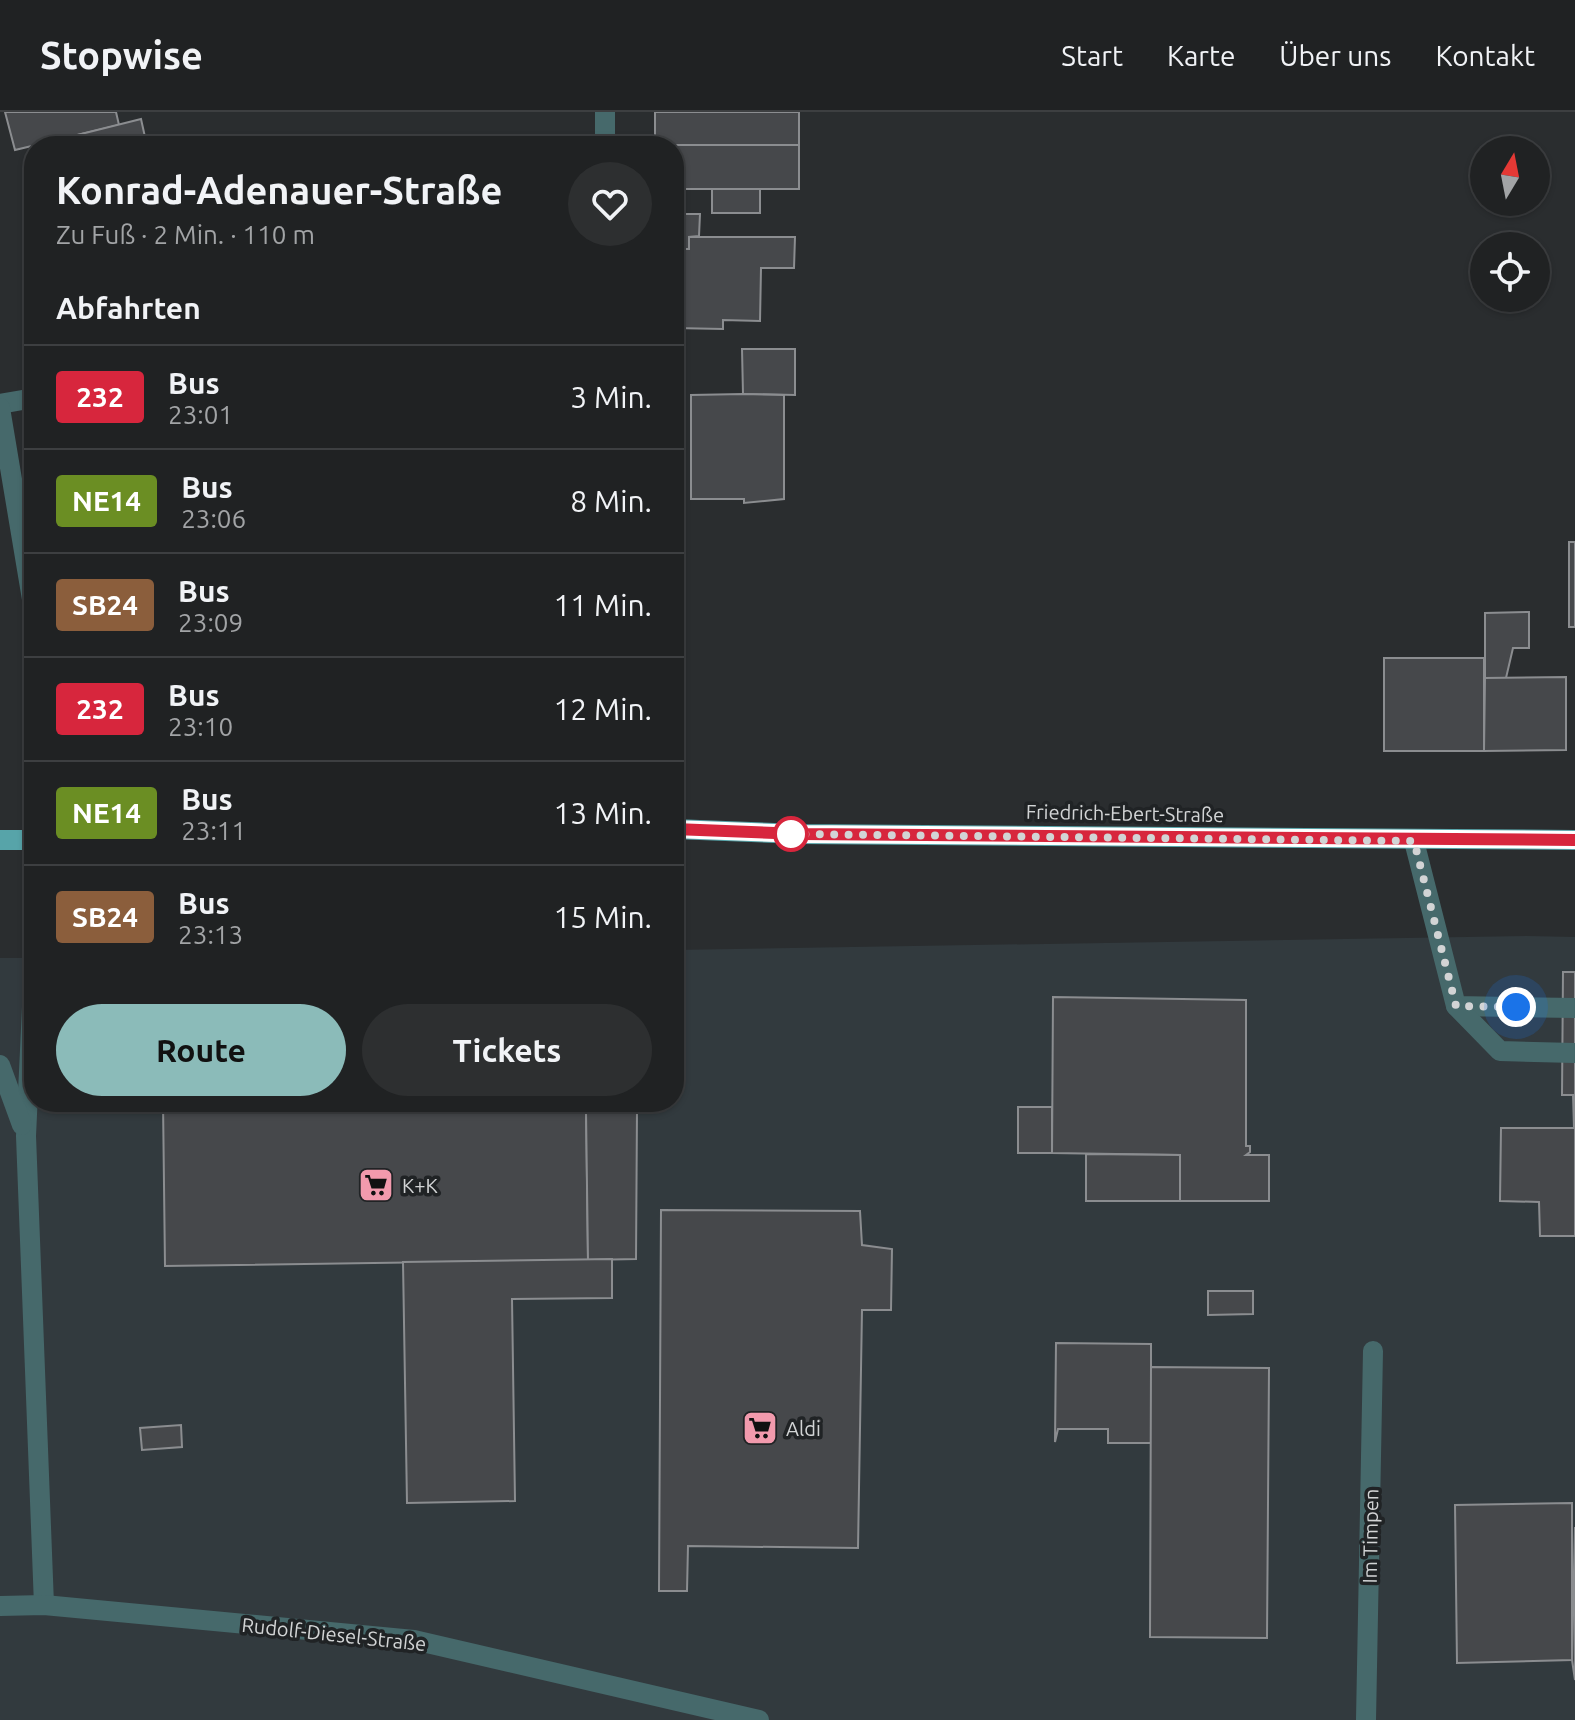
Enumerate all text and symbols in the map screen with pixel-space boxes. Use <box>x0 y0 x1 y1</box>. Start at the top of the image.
text: Stopwise <box>40 34 203 76</box>
text: Start <box>1061 40 1123 71</box>
text: Karte <box>1167 40 1235 71</box>
text: Über uns <box>1279 40 1391 71</box>
text: Kontakt <box>1435 40 1535 71</box>
north arrow <box>1470 136 1550 216</box>
map controls <box>1470 136 1550 312</box>
button: heart <box>568 162 652 246</box>
text: Konrad-Adenauer-Straße <box>56 169 502 211</box>
text: Zu Fuß · 2 Min. · 110 m <box>56 220 315 249</box>
button: locate <box>1470 232 1550 312</box>
text: Abfahrten <box>56 291 201 325</box>
text: Bus <box>168 366 220 400</box>
text: 3 Min. <box>570 380 652 414</box>
text: 232 <box>76 381 124 412</box>
text: 23:01 <box>168 400 233 429</box>
text: Bus <box>181 470 233 504</box>
text: 8 Min. <box>570 484 652 518</box>
text: NE14 <box>72 485 141 516</box>
text: 23:06 <box>181 504 246 533</box>
text: Bus <box>178 574 230 608</box>
text: 11 Min. <box>553 588 652 622</box>
text: SB24 <box>72 589 138 620</box>
text: 23:09 <box>178 608 243 637</box>
text: Bus <box>168 678 220 712</box>
text: 12 Min. <box>553 692 652 726</box>
text: 232 <box>76 693 124 724</box>
text: 23:10 <box>168 712 233 741</box>
text: Bus <box>181 782 233 816</box>
text: 13 Min. <box>553 796 652 830</box>
text: NE14 <box>72 797 141 828</box>
street label: Friedrich-Ebert-Straße <box>1026 800 1224 826</box>
text: 23:11 <box>181 816 246 845</box>
unlabelled marker <box>774 817 808 851</box>
text: Bus <box>178 886 230 920</box>
text: 15 Min. <box>553 900 652 934</box>
text: SB24 <box>72 901 138 932</box>
text: 23:13 <box>178 920 243 949</box>
your location <box>1496 987 1536 1027</box>
button: Route <box>56 1004 346 1096</box>
button: Tickets <box>362 1004 652 1096</box>
supermarket icon: K+K <box>357 1166 395 1204</box>
place label: K+K <box>402 1174 438 1197</box>
supermarket icon: Aldi <box>741 1409 779 1447</box>
place label: Aldi <box>786 1417 821 1440</box>
street label: Im Timpen <box>1358 1488 1382 1584</box>
street label: Rudolf-Diesel-Straße <box>241 1613 427 1655</box>

